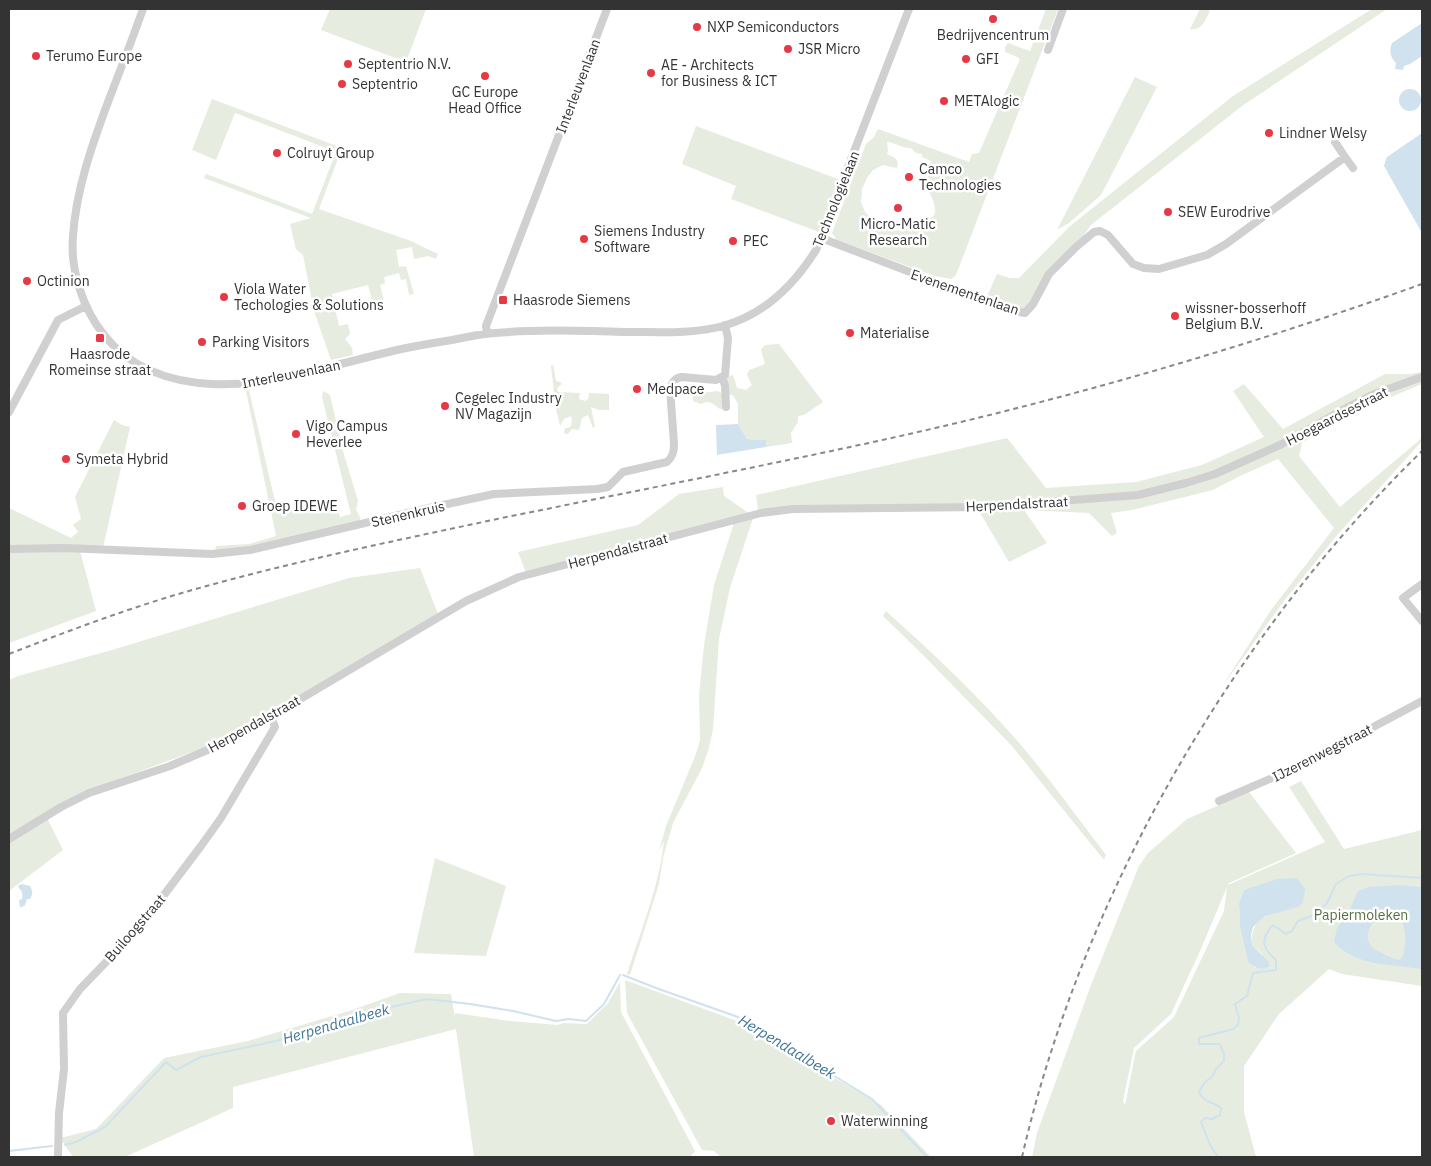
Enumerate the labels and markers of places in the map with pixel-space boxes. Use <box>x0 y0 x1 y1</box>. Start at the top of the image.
marker: Bedrijvencentrum <box>987 13 999 25</box>
place label: NXP Semiconductors <box>707 18 840 36</box>
marker: NXP Semiconductors <box>691 21 703 33</box>
place label: Bedrijvencentrum <box>937 26 1049 44</box>
place label: JSR Micro <box>798 40 861 58</box>
marker: JSR Micro <box>782 43 794 55</box>
place label: Terumo Europe <box>46 47 142 65</box>
marker: Terumo Europe <box>30 50 42 62</box>
place label: GFI <box>976 50 999 68</box>
marker: GFI <box>960 53 972 65</box>
place label: Septentrio N.V. <box>358 55 451 73</box>
place label: AE - Architects for Business & ICT <box>661 56 777 90</box>
marker: Septentrio N.V. <box>342 58 354 70</box>
marker: AE - Architects for Business & ICT <box>645 67 657 79</box>
marker: GC Europe Head Office <box>479 70 491 82</box>
place label: Septentrio <box>352 75 418 93</box>
marker: Septentrio <box>336 78 348 90</box>
place label: GC Europe Head Office <box>448 83 522 117</box>
place label: METAlogic <box>954 92 1019 110</box>
marker: METAlogic <box>938 95 950 107</box>
place label: Lindner Welsy <box>1279 124 1367 142</box>
marker: Lindner Welsy <box>1263 127 1275 139</box>
place label: Colruyt Group <box>287 144 374 162</box>
marker: Colruyt Group <box>271 147 283 159</box>
place label: Camco Technologies <box>919 160 1002 194</box>
marker: Camco Technologies <box>903 171 915 183</box>
marker: Micro-Matic Research <box>892 202 904 214</box>
place label: SEW Eurodrive <box>1178 203 1271 221</box>
marker: SEW Eurodrive <box>1162 206 1174 218</box>
place label: Micro-Matic Research <box>861 215 935 249</box>
place label: Siemens Industry Software <box>594 222 705 256</box>
place label: PEC <box>743 232 769 250</box>
marker: Siemens Industry Software <box>578 233 590 245</box>
marker: PEC <box>727 235 739 247</box>
place label: Octinion <box>37 272 90 290</box>
marker: Octinion <box>21 275 33 287</box>
place label: Viola Water Techologies & Solutions <box>234 280 384 314</box>
marker: Viola Water Techologies & Solutions <box>218 291 230 303</box>
place label: Haasrode Siemens <box>513 291 631 309</box>
marker: Haasrode Siemens <box>497 294 509 306</box>
place label: wissner-bosserhoff Belgium B.V. <box>1185 299 1306 333</box>
marker: wissner-bosserhoff Belgium B.V. <box>1169 310 1181 322</box>
place label: Materialise <box>860 324 930 342</box>
marker: Materialise <box>844 327 856 339</box>
marker: Haasrode Romeinse straat <box>94 332 106 344</box>
place label: Parking Visitors <box>212 333 310 351</box>
marker: Parking Visitors <box>196 336 208 348</box>
place label: Haasrode Romeinse straat <box>49 345 151 379</box>
place label: Medpace <box>647 380 705 398</box>
marker: Medpace <box>631 383 643 395</box>
place label: Cegelec Industry NV Magazijn <box>455 389 562 423</box>
marker: Cegelec Industry NV Magazijn <box>439 400 451 412</box>
place label: Vigo Campus Heverlee <box>306 417 388 451</box>
marker: Vigo Campus Heverlee <box>290 428 302 440</box>
place label: Symeta Hybrid <box>76 450 168 468</box>
marker: Symeta Hybrid <box>60 453 72 465</box>
place label: Groep IDEWE <box>252 497 338 515</box>
marker: Groep IDEWE <box>236 500 248 512</box>
place label: Waterwinning <box>841 1112 928 1130</box>
marker: Waterwinning <box>825 1115 837 1127</box>

